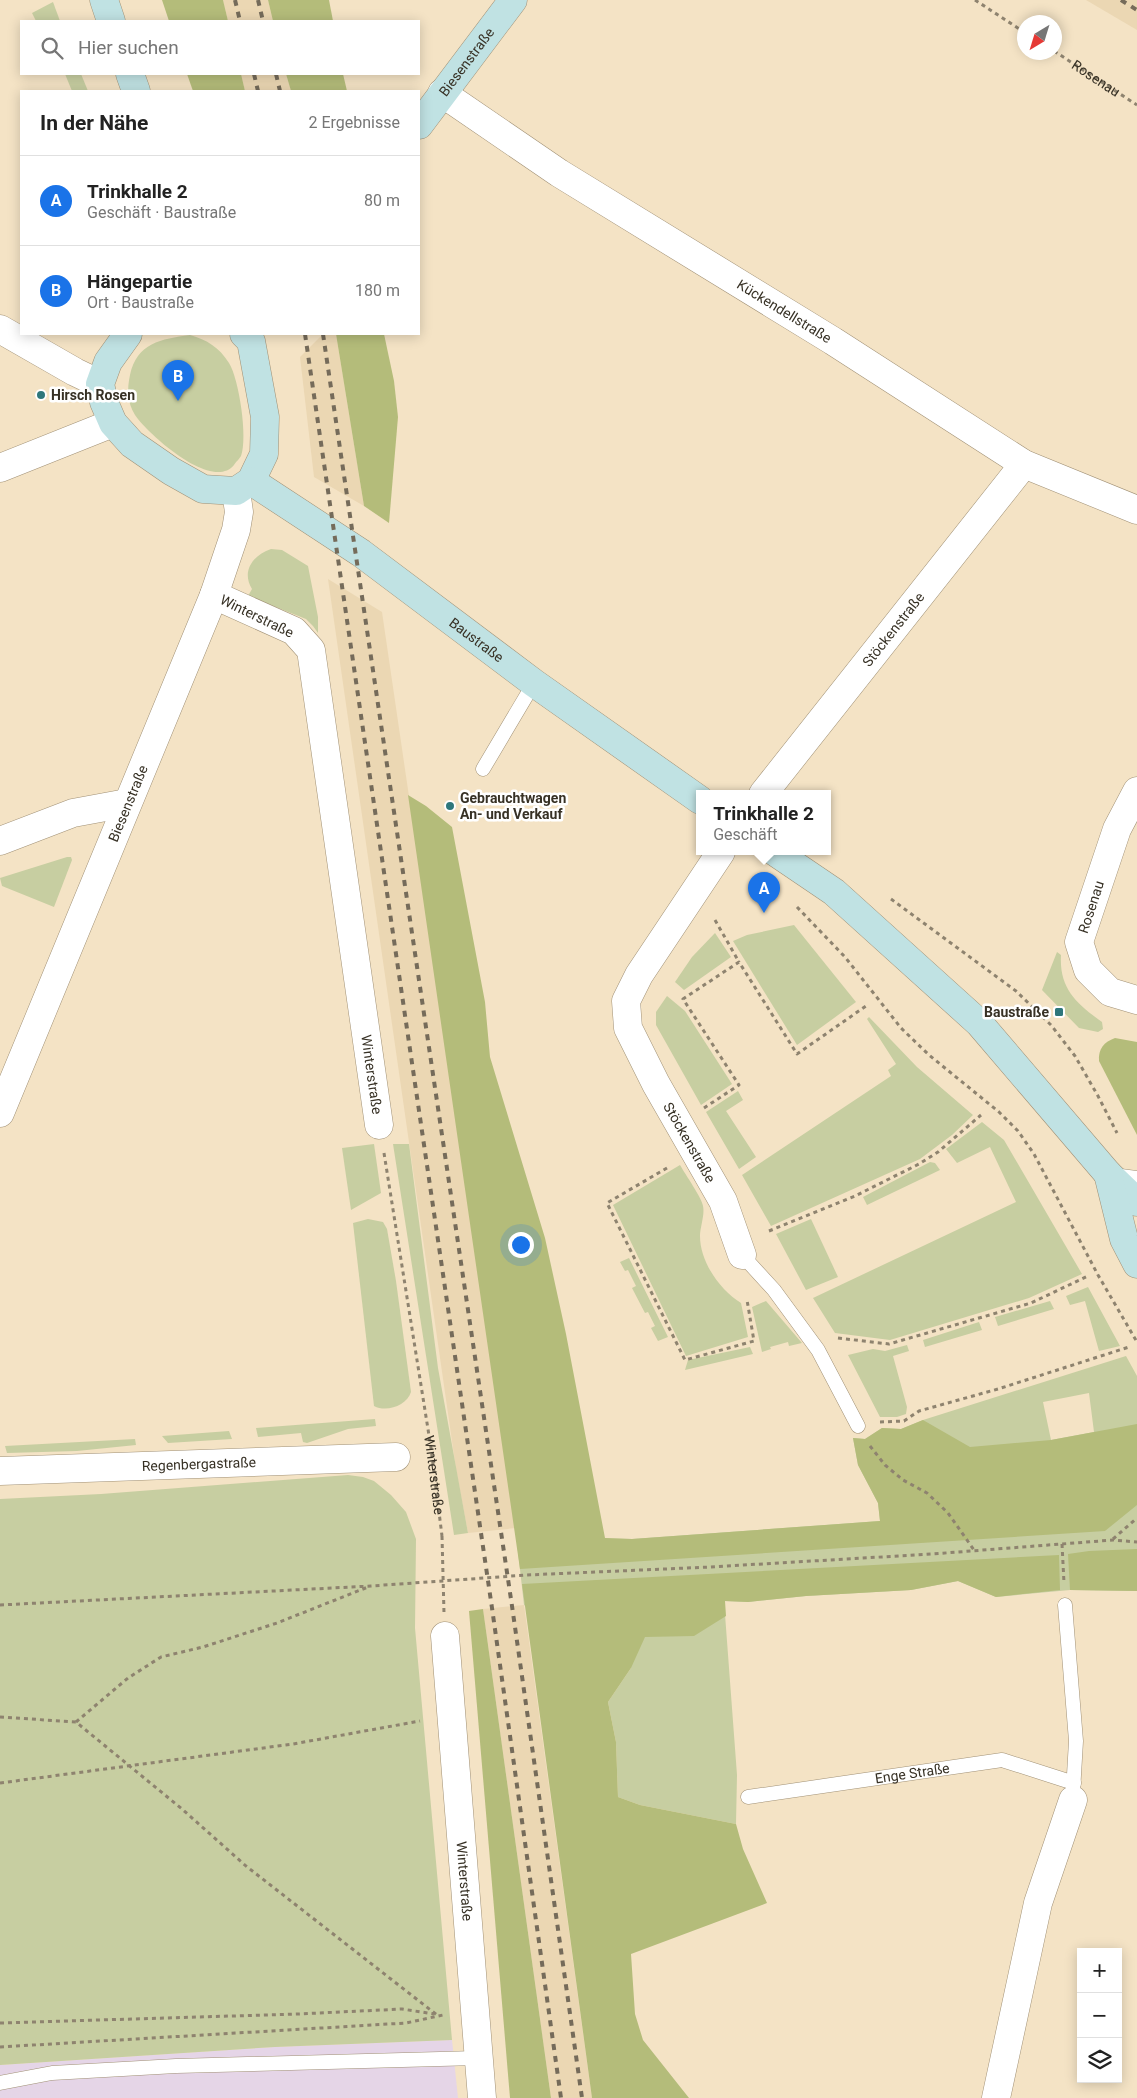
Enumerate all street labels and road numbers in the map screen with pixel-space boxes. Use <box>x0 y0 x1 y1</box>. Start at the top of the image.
street label: Biesenstraße <box>436 24 497 99</box>
street label: Rosenau <box>1069 57 1123 100</box>
street label: Kückendellstraße <box>734 276 834 346</box>
street label: Stöckenstraße <box>859 589 927 670</box>
street label: Winterstraße <box>218 591 296 641</box>
street label: Baustraße <box>446 614 507 665</box>
street label: Biesenstraße <box>105 763 151 844</box>
street label: Rosenau <box>1075 879 1107 935</box>
street label: Winterstraße <box>358 1034 385 1115</box>
street label: Stöckenstraße <box>660 1100 719 1185</box>
street label: Winterstraße <box>421 1434 447 1516</box>
street label: Regenbergastraße <box>141 1454 256 1474</box>
street label: Enge Straße <box>874 1760 951 1786</box>
street label: Winterstraße <box>453 1841 476 1922</box>

